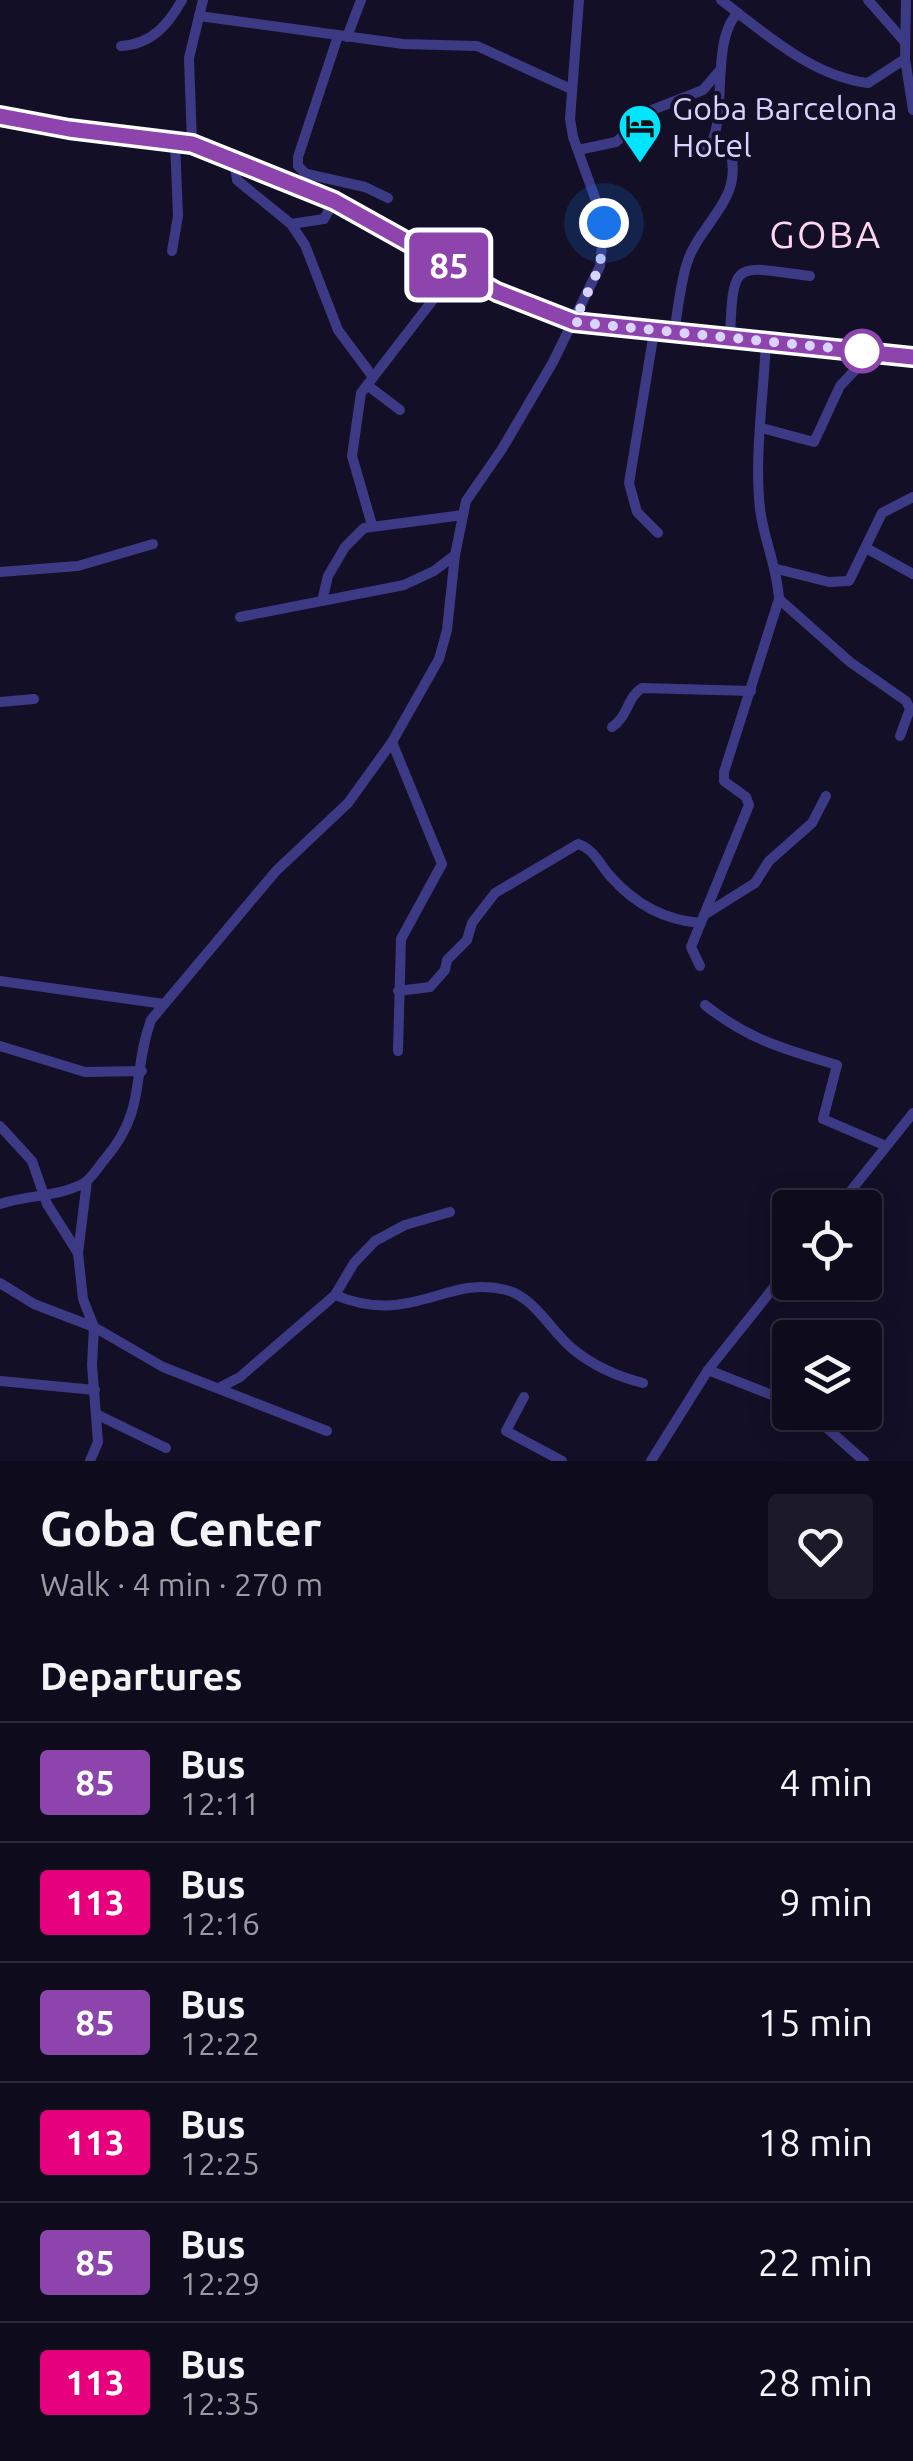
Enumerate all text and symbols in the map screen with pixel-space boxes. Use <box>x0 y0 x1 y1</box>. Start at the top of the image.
place label: Goba Barcelona Hotel <box>672 90 898 163</box>
hotel icon: Goba Barcelona Hotel <box>617 103 663 164</box>
your location <box>579 198 629 248</box>
district label: GOBA <box>769 213 883 255</box>
line badge: 85 <box>404 232 494 298</box>
text: 85 <box>429 245 469 285</box>
unlabelled marker <box>841 330 883 372</box>
map controls <box>772 1190 882 1430</box>
button: locate <box>772 1190 882 1300</box>
button: layers <box>772 1320 882 1430</box>
button: heart <box>768 1494 873 1599</box>
text: Goba Center <box>40 1501 322 1555</box>
text: Walk · 4 min · 270 m <box>40 1566 323 1602</box>
text: Departures <box>40 1655 242 1697</box>
text: Bus <box>180 1743 245 1785</box>
text: 4 min <box>779 1761 873 1803</box>
text: 85 <box>75 1762 115 1802</box>
text: 12:11 <box>180 1785 260 1821</box>
text: Bus <box>180 1863 245 1905</box>
text: 9 min <box>779 1881 873 1923</box>
text: 113 <box>65 1882 125 1922</box>
text: 12:16 <box>180 1905 260 1941</box>
text: Bus <box>180 1983 245 2025</box>
text: 15 min <box>758 2001 873 2043</box>
text: 85 <box>75 2002 115 2042</box>
text: 12:22 <box>180 2025 260 2061</box>
text: Bus <box>180 2103 245 2145</box>
text: 18 min <box>758 2121 873 2163</box>
text: 113 <box>65 2122 125 2162</box>
text: 12:25 <box>180 2145 260 2181</box>
text: Bus <box>180 2223 245 2265</box>
text: 22 min <box>758 2241 873 2283</box>
text: 85 <box>75 2242 115 2282</box>
text: 12:29 <box>180 2265 260 2301</box>
text: Bus <box>180 2343 245 2385</box>
text: 28 min <box>758 2361 873 2403</box>
text: 113 <box>65 2362 125 2402</box>
text: 12:35 <box>180 2385 260 2421</box>

